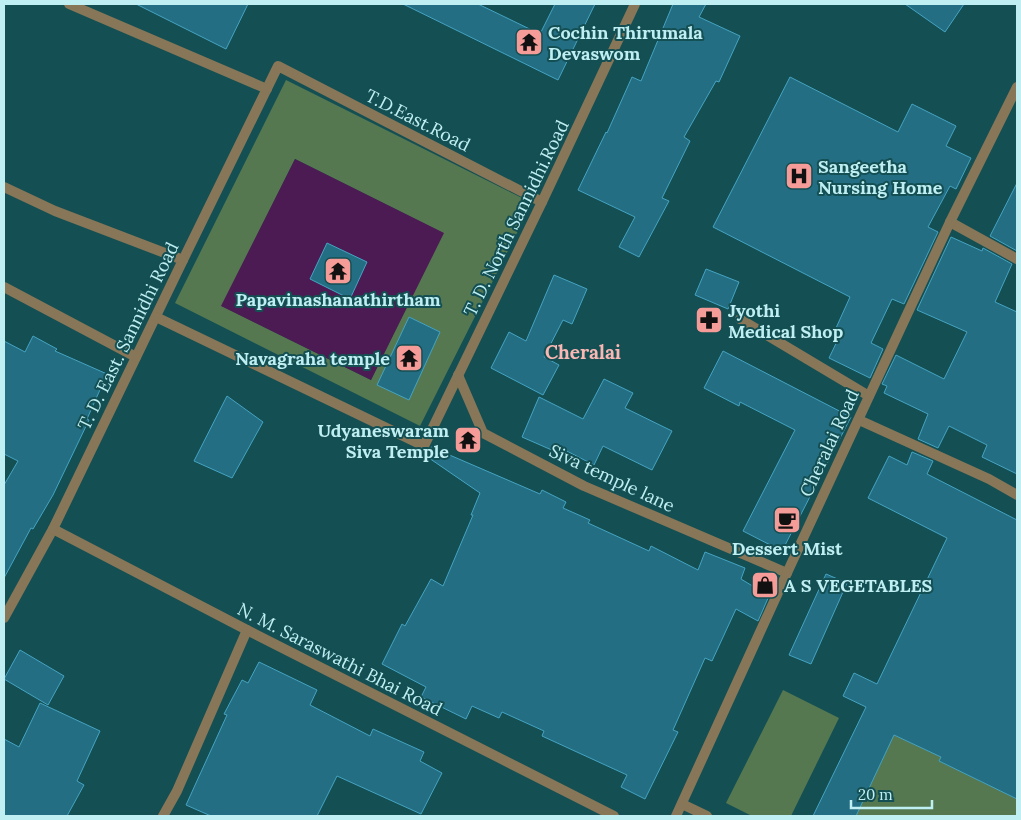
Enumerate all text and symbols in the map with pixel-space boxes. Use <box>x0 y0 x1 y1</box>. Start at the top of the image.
place label: Cochin Thirumala Devaswom <box>548 21 703 65</box>
temple icon: Cochin Thirumala Devaswom <box>514 27 544 57</box>
street label: T.D.East.Road <box>362 84 474 156</box>
street label: T. D. North Sannidhi.Road <box>458 116 574 320</box>
place label: Sangeetha Nursing Home <box>818 155 943 199</box>
hospital icon: Sangeetha Nursing Home <box>784 161 814 191</box>
street label: T. D. East. Sannidhi Road <box>72 238 184 434</box>
temple icon: Papavinashanathirtham <box>323 256 353 286</box>
place label: Papavinashanathirtham <box>235 288 441 311</box>
place label: Jyothi Medical Shop <box>728 299 844 343</box>
pharmacy icon: Jyothi Medical Shop <box>694 305 724 335</box>
district label: Cheralai <box>545 340 621 364</box>
temple icon: Navagraha temple <box>394 343 424 373</box>
place label: Navagraha temple <box>235 347 390 370</box>
street label: Cheralai Road <box>794 385 864 500</box>
place label: Udyaneswaram Siva Temple <box>318 419 449 463</box>
temple icon: Udyaneswaram Siva Temple <box>453 425 483 455</box>
street label: Siva temple lane <box>546 439 679 517</box>
cafe icon: Dessert Mist <box>772 505 802 535</box>
place label: Dessert Mist <box>732 537 843 560</box>
shop icon: A S VEGETABLES <box>750 570 780 600</box>
place label: A S VEGETABLES <box>784 574 933 597</box>
street label: N. M. Saraswathi Bhai Road <box>234 597 446 721</box>
scale bar <box>851 778 932 810</box>
text: 20 m <box>858 785 893 804</box>

